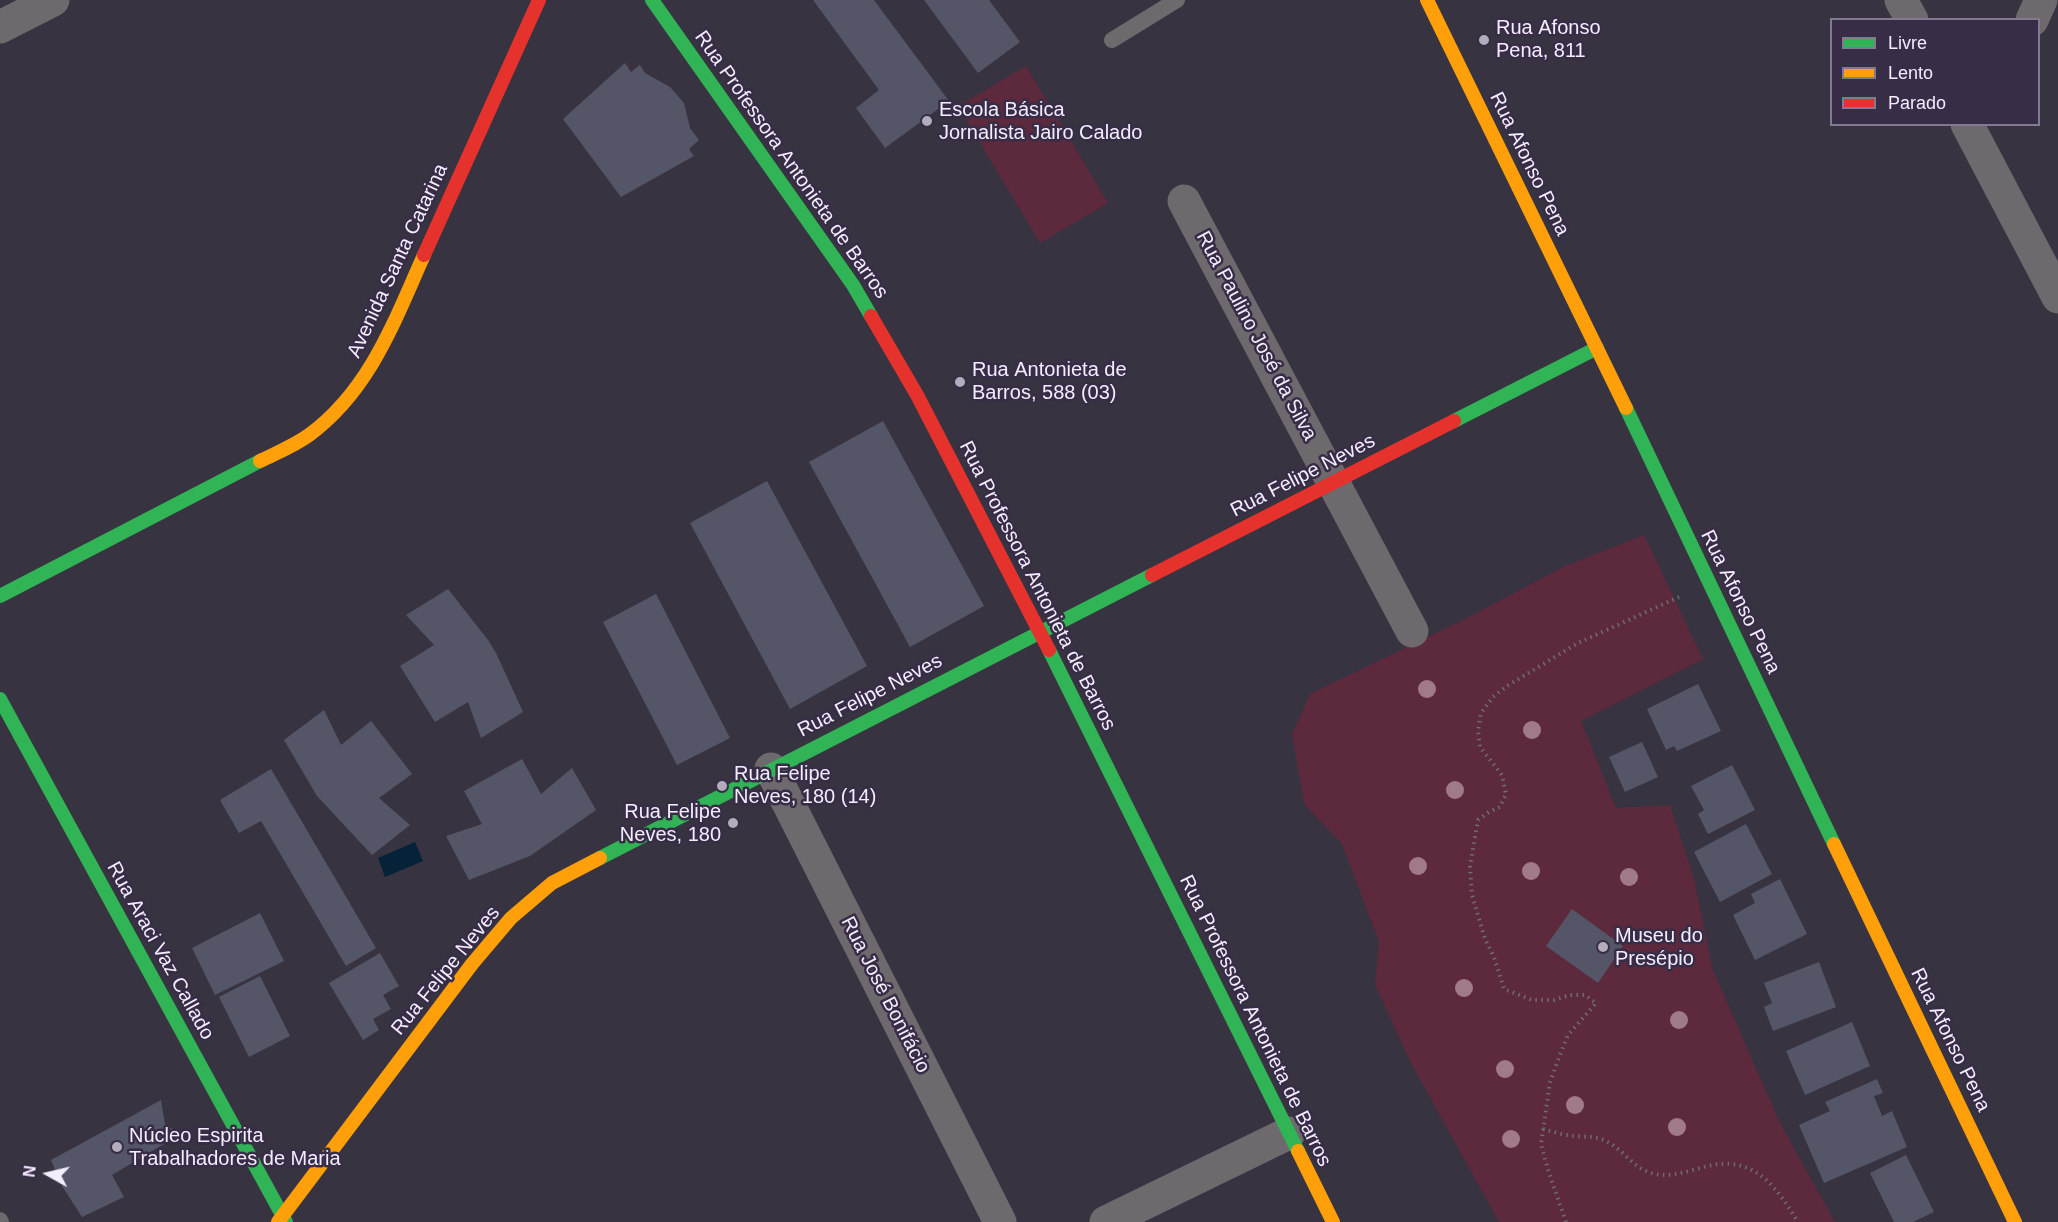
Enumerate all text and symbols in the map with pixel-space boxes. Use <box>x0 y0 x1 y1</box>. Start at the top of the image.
place label: Rua Afonso Pena, 811 <box>1496 16 1601 63</box>
legend <box>1830 18 2040 126</box>
street label: Rua Professora Antonieta de Barros <box>689 27 893 303</box>
marker: Rua Afonso Pena, 811 <box>1477 33 1491 47</box>
text: Livre <box>1888 33 1927 53</box>
text: Lento <box>1888 63 1933 83</box>
street label: Rua Afonso Pena <box>1484 88 1574 240</box>
text: Parado <box>1888 93 1946 113</box>
place label: Escola Básica Jornalista Jairo Calado <box>939 98 1142 145</box>
marker: Escola Básica Jornalista Jairo Calado <box>920 114 934 128</box>
street label: Avenida Santa Catarina <box>343 160 453 362</box>
street label: Rua Paulino José da Silva <box>1191 227 1321 445</box>
place label: Rua Antonieta de Barros, 588 (03) <box>972 358 1127 405</box>
marker: Rua Antonieta de Barros, 588 (03) <box>953 375 967 389</box>
street label: Rua Felipe Neves <box>1227 429 1379 523</box>
street label: Rua Professora Antonieta de Barros <box>953 437 1121 735</box>
street label: Rua Afonso Pena <box>1695 526 1785 678</box>
street label: Rua Felipe Neves <box>794 649 946 743</box>
place label: Rua Felipe Neves, 180 (14) <box>734 762 876 809</box>
marker: Rua Felipe Neves, 180 (14) <box>715 779 729 793</box>
place label: Rua Felipe Neves, 180 <box>620 800 721 847</box>
marker: Rua Felipe Neves, 180 <box>726 816 740 830</box>
street label: Rua Araci Vaz Callado <box>101 858 219 1044</box>
street label: Rua Professora Antonieta de Barros <box>1174 871 1336 1171</box>
street label: Rua Felipe Neves <box>387 902 505 1040</box>
street label: Rua José Bonifácio <box>835 913 935 1077</box>
place label: Museu do Presépio <box>1615 924 1703 971</box>
marker: Museu do Presépio <box>1596 940 1610 954</box>
street label: Rua Afonso Pena <box>1905 964 1995 1116</box>
place label: Núcleo Espirita Trabalhadores de Maria <box>129 1124 341 1171</box>
marker: Núcleo Espirita Trabalhadores de Maria <box>110 1140 124 1154</box>
north arrow <box>18 1144 78 1204</box>
text: N <box>20 1165 39 1178</box>

